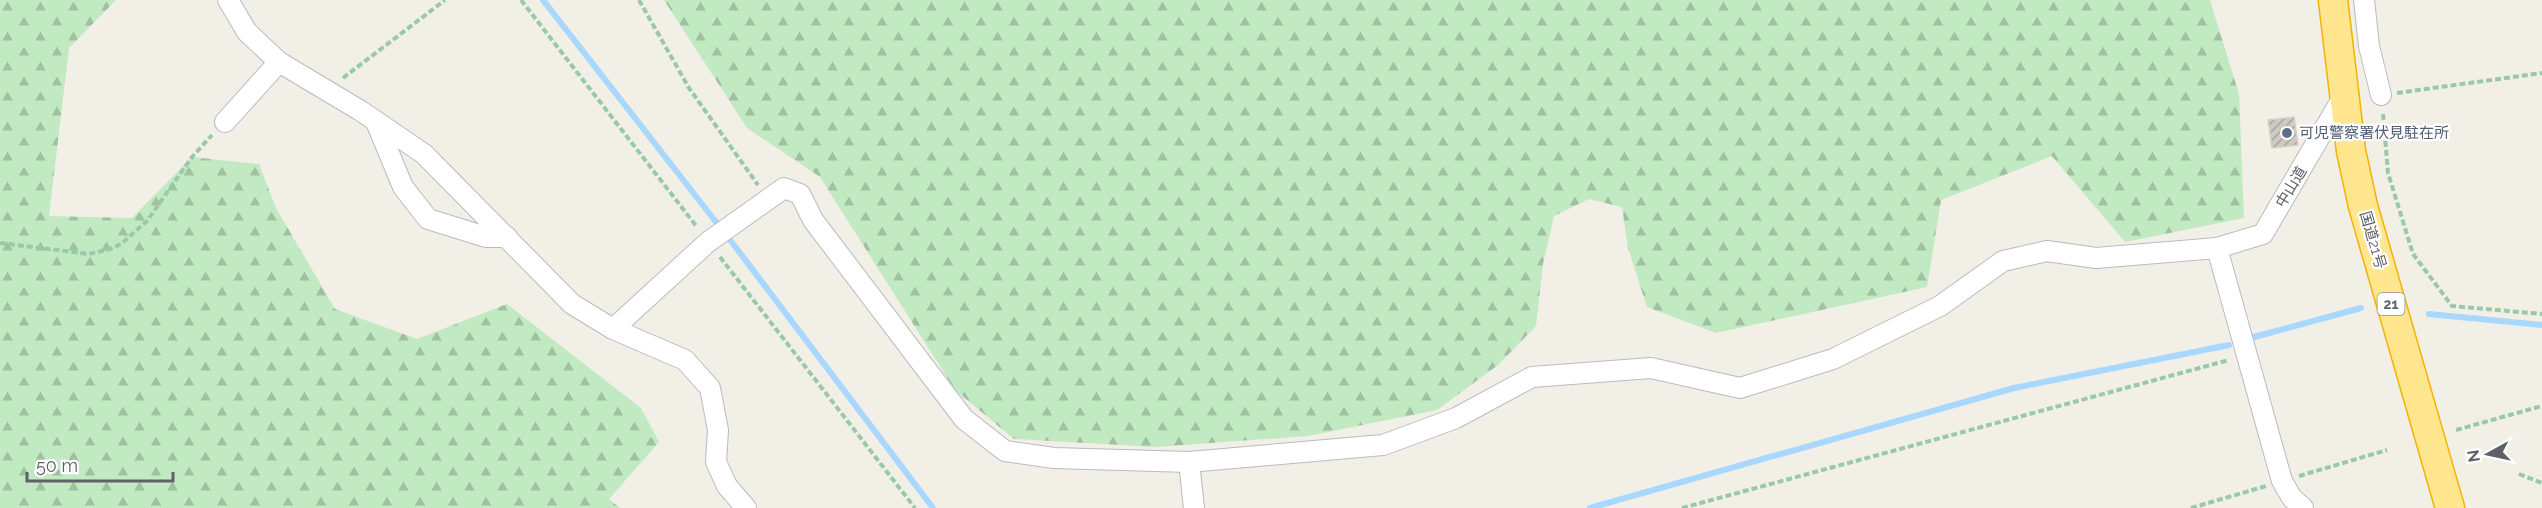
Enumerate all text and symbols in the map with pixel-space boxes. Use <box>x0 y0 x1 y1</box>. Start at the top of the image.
place label: 可児警察署伏見駐在所 <box>2299 124 2449 142</box>
marker: 可児警察署伏見駐在所 <box>2280 126 2294 140</box>
street label: 中山道 <box>2272 163 2310 211</box>
street label: 国道21号 <box>2356 209 2390 271</box>
road number: 21 <box>2378 293 2404 315</box>
north arrow <box>2458 424 2518 484</box>
scale bar <box>27 445 172 483</box>
text: N <box>2463 449 2484 463</box>
text: 50 m <box>36 455 78 476</box>

